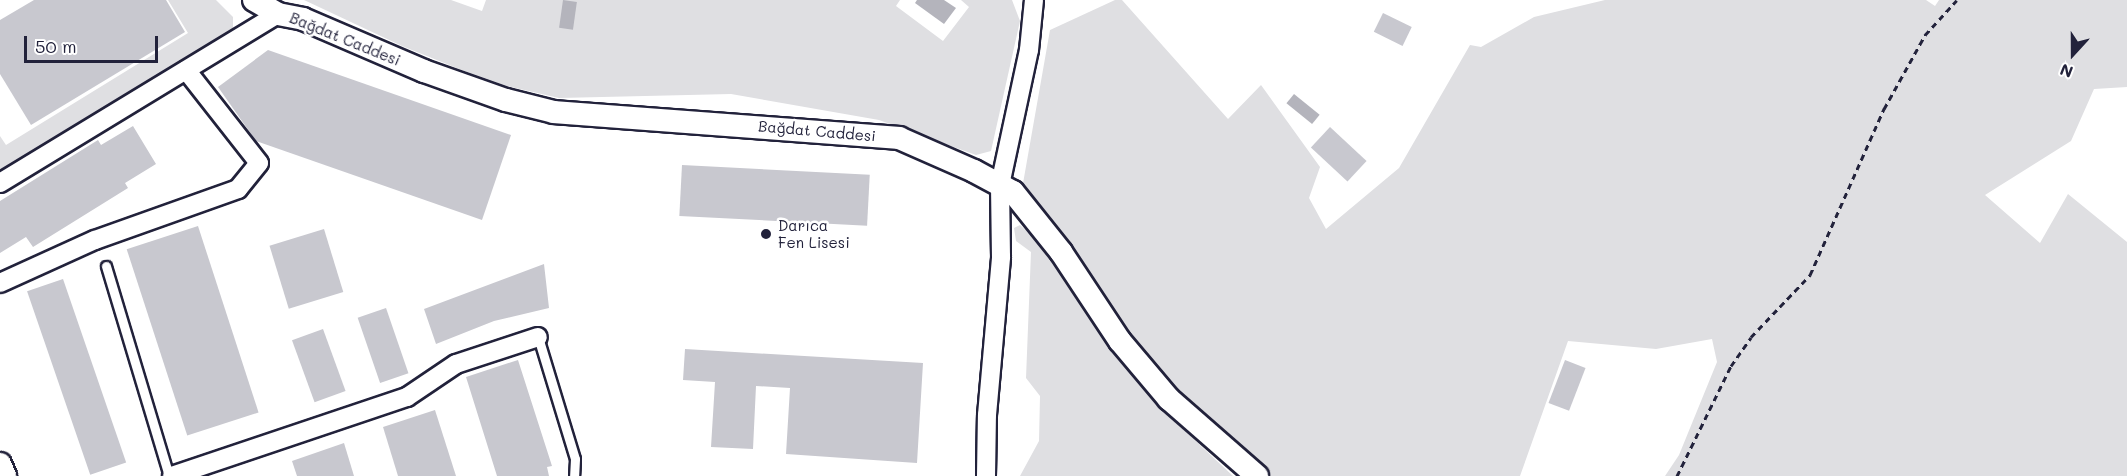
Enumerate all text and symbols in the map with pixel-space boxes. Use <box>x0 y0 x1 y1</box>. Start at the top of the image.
street label: Bağdat Caddesi <box>287 9 403 69</box>
scale bar <box>27 24 160 62</box>
north arrow <box>2043 24 2103 84</box>
text: 50 m <box>35 34 77 58</box>
text: N <box>2057 59 2076 83</box>
street label: Bağdat Caddesi <box>758 117 876 145</box>
place label: Darıca Fen Lisesi <box>778 216 850 251</box>
marker: Darıca Fen Lisesi <box>759 227 773 241</box>

